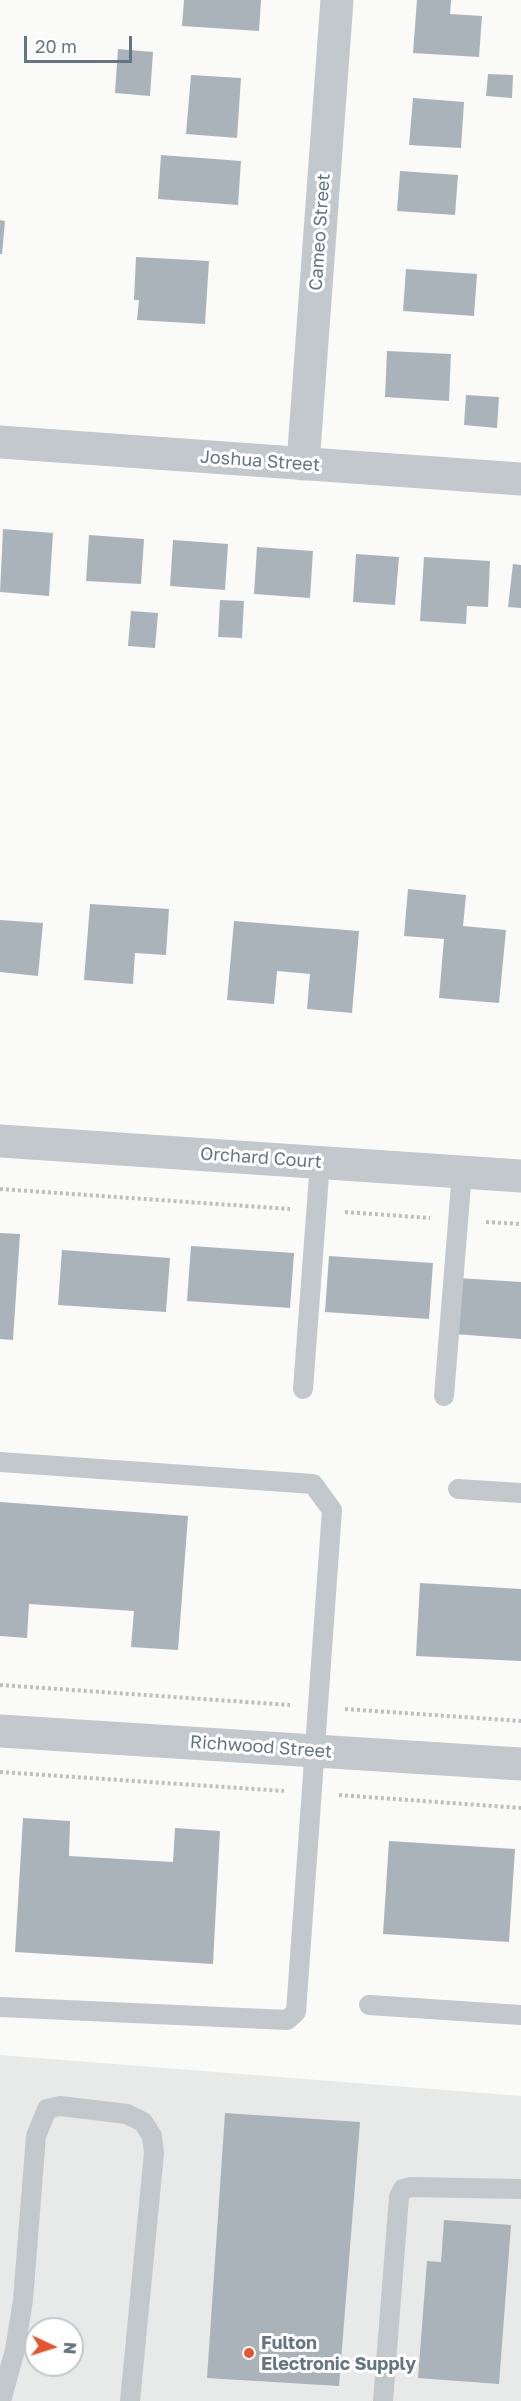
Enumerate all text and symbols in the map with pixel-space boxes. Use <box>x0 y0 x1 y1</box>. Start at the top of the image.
scale bar <box>27 24 135 62</box>
text: 20 m <box>35 35 77 57</box>
street label: Cameo Street <box>305 173 335 291</box>
street label: Joshua Street <box>199 446 321 476</box>
street label: Orchard Court <box>199 1143 323 1173</box>
street label: Richwood Street <box>189 1731 333 1763</box>
north arrow <box>24 2317 84 2377</box>
place label: Fulton Electronic Supply <box>261 2332 416 2374</box>
text: N <box>60 2341 80 2355</box>
marker: Fulton Electronic Supply <box>242 2346 256 2360</box>

